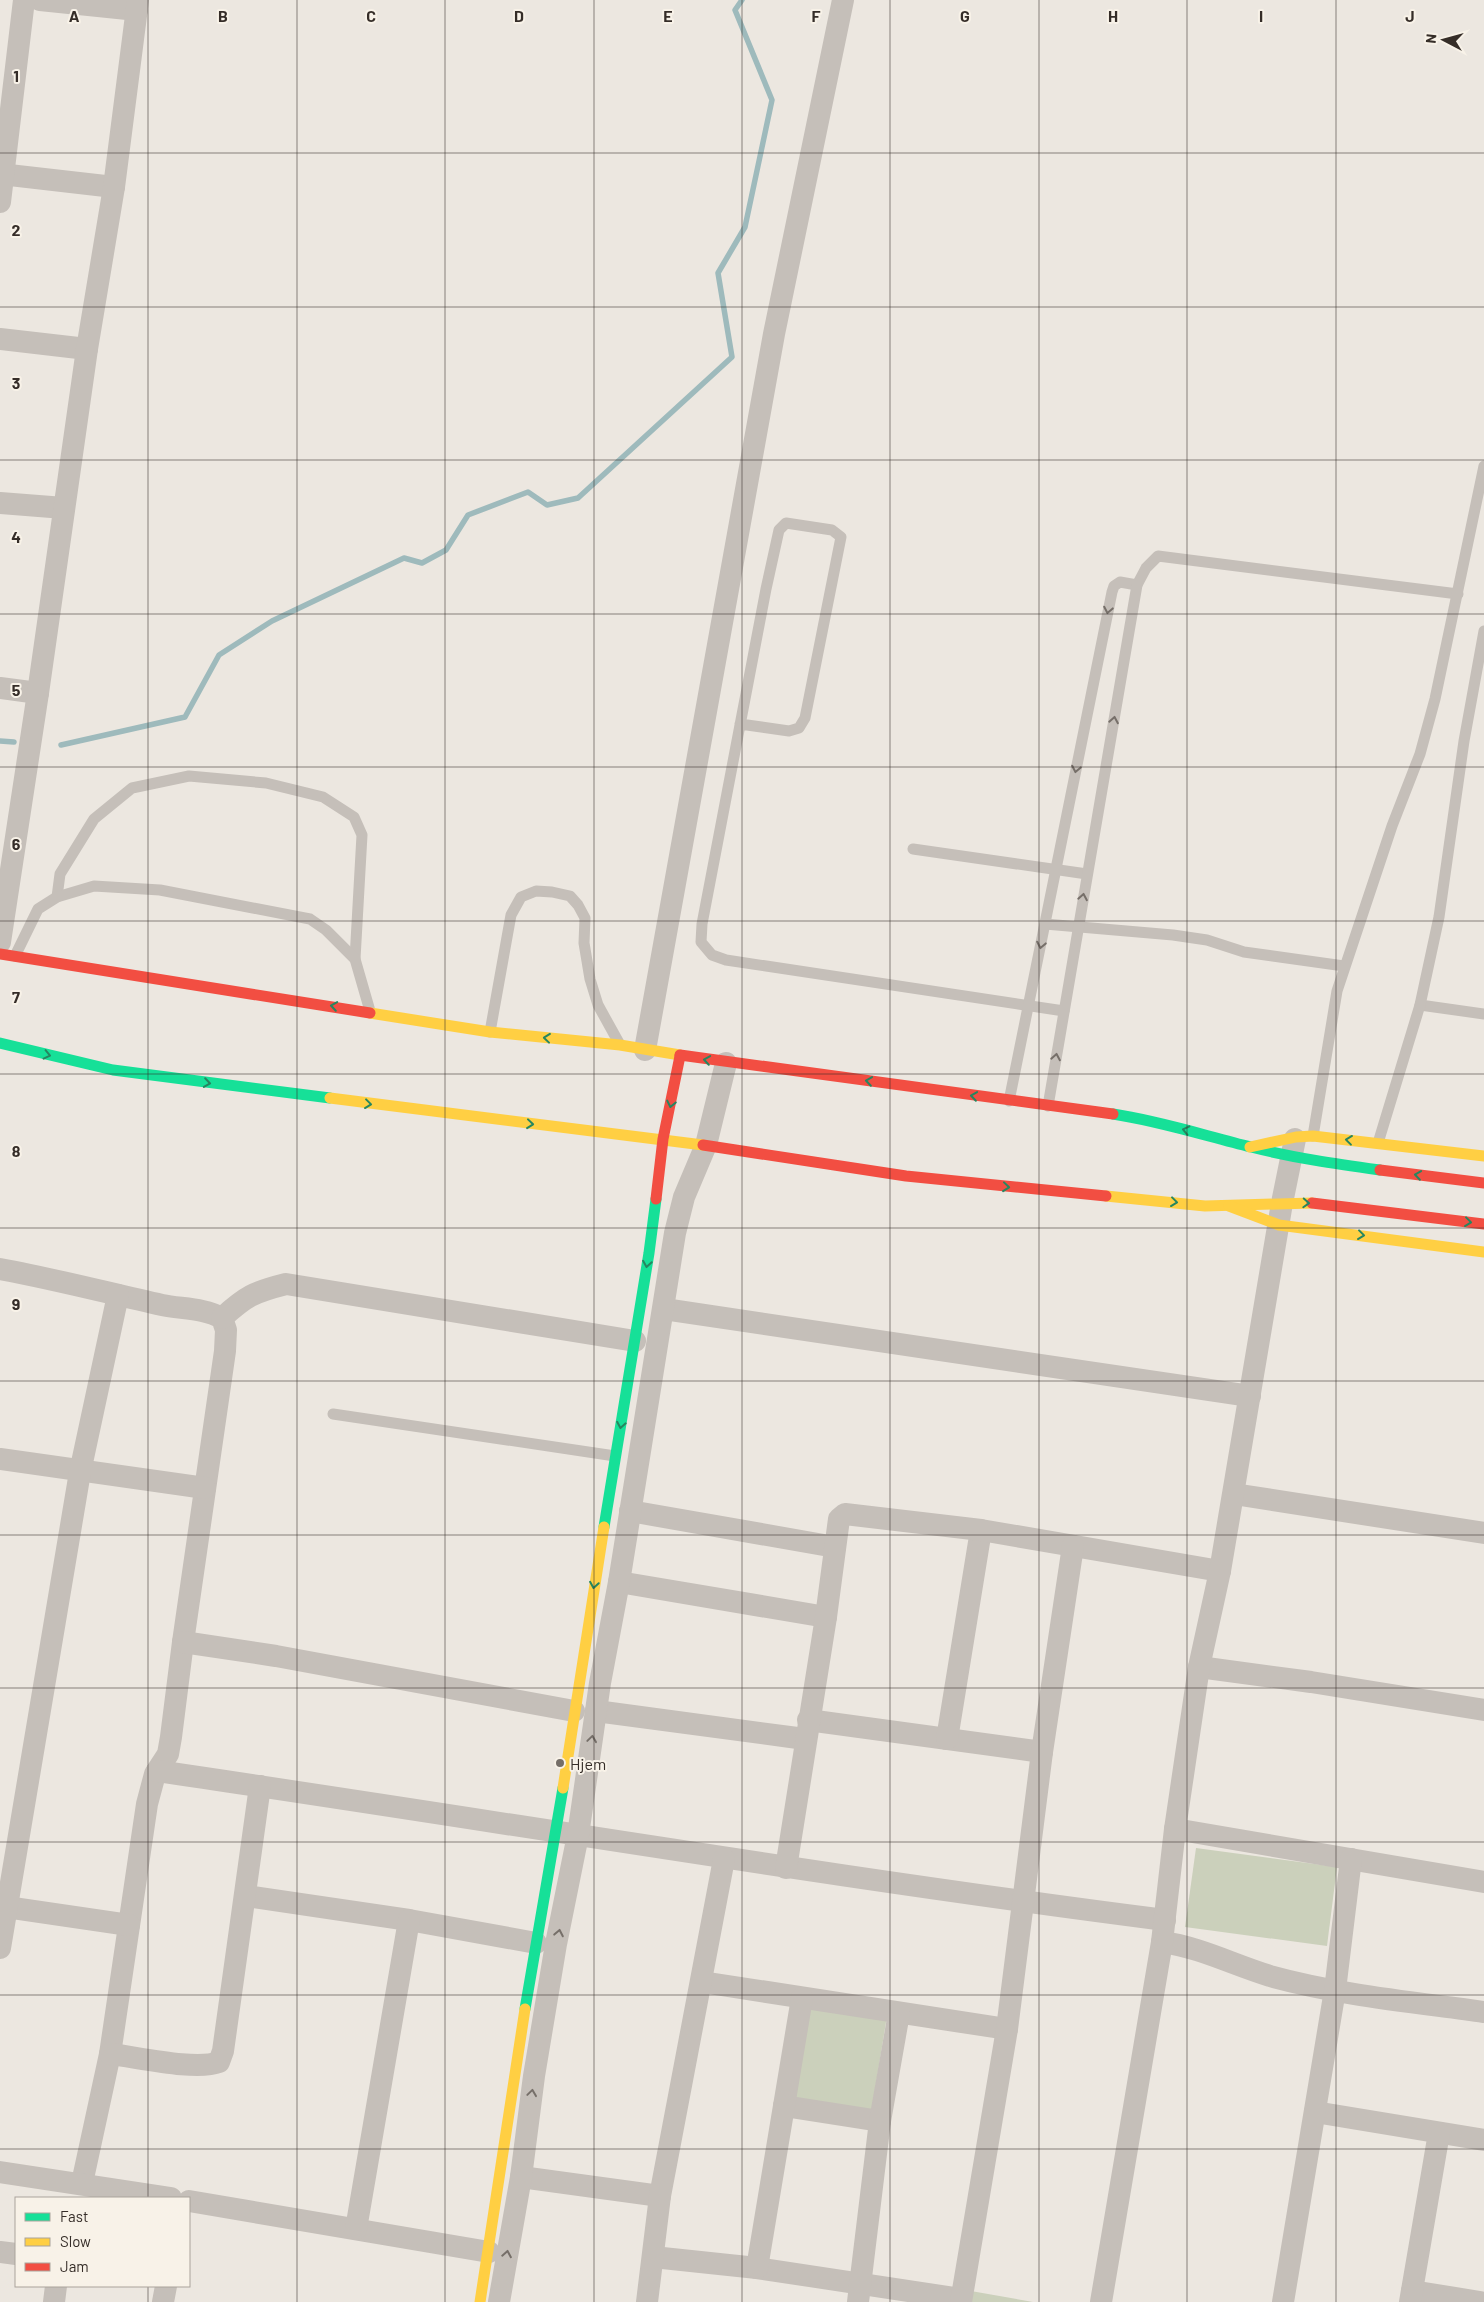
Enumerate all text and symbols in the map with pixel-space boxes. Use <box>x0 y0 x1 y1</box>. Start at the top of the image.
text: A <box>69 6 80 25</box>
text: B <box>218 6 228 25</box>
text: C <box>366 6 376 25</box>
text: D <box>514 6 524 25</box>
text: E <box>663 6 673 25</box>
text: F <box>812 6 821 25</box>
text: G <box>960 6 970 25</box>
text: H <box>1108 6 1118 25</box>
text: I <box>1259 6 1263 25</box>
text: J <box>1405 6 1415 25</box>
north arrow <box>1419 15 1469 65</box>
text: N <box>1422 33 1440 44</box>
text: 1 <box>13 66 19 85</box>
text: 2 <box>12 220 21 239</box>
text: 3 <box>12 373 20 392</box>
text: 4 <box>11 527 21 546</box>
one-way arrow <box>1104 605 1114 614</box>
text: 5 <box>12 680 21 699</box>
one-way arrow <box>1109 716 1119 724</box>
one-way arrow <box>1072 764 1082 773</box>
text: 6 <box>12 834 21 853</box>
one-way arrow <box>1078 893 1088 902</box>
one-way arrow <box>1036 941 1046 950</box>
text: 7 <box>12 987 20 1006</box>
one-way arrow <box>330 1001 338 1011</box>
one-way arrow <box>542 1033 550 1044</box>
one-way arrow <box>43 1049 52 1060</box>
one-way arrow <box>1050 1053 1060 1062</box>
one-way arrow <box>703 1055 711 1066</box>
one-way arrow <box>204 1077 212 1088</box>
one-way arrow <box>864 1077 873 1087</box>
one-way arrow <box>969 1091 977 1102</box>
one-way arrow <box>365 1098 373 1109</box>
one-way arrow <box>666 1099 676 1108</box>
one-way arrow <box>526 1118 534 1129</box>
one-way arrow <box>1181 1125 1190 1136</box>
one-way arrow <box>1344 1135 1352 1146</box>
text: 8 <box>12 1141 21 1160</box>
one-way arrow <box>1414 1170 1423 1180</box>
one-way arrow <box>1003 1181 1011 1192</box>
one-way arrow <box>1170 1196 1178 1207</box>
one-way arrow <box>1303 1198 1311 1209</box>
one-way arrow <box>1464 1216 1472 1227</box>
one-way arrow <box>1357 1230 1366 1240</box>
one-way arrow <box>643 1260 653 1269</box>
text: 9 <box>12 1294 20 1313</box>
one-way arrow <box>616 1420 626 1429</box>
one-way arrow <box>590 1581 600 1589</box>
one-way arrow <box>586 1734 597 1742</box>
place label: Hjem <box>570 1754 606 1773</box>
marker: Hjem <box>554 1757 566 1769</box>
one-way arrow <box>553 1929 563 1938</box>
one-way arrow <box>526 2089 537 2097</box>
legend <box>15 2197 190 2287</box>
text: Fast <box>60 2207 88 2225</box>
text: Slow <box>60 2232 91 2250</box>
one-way arrow <box>502 2250 512 2258</box>
text: Jam <box>60 2257 89 2275</box>

